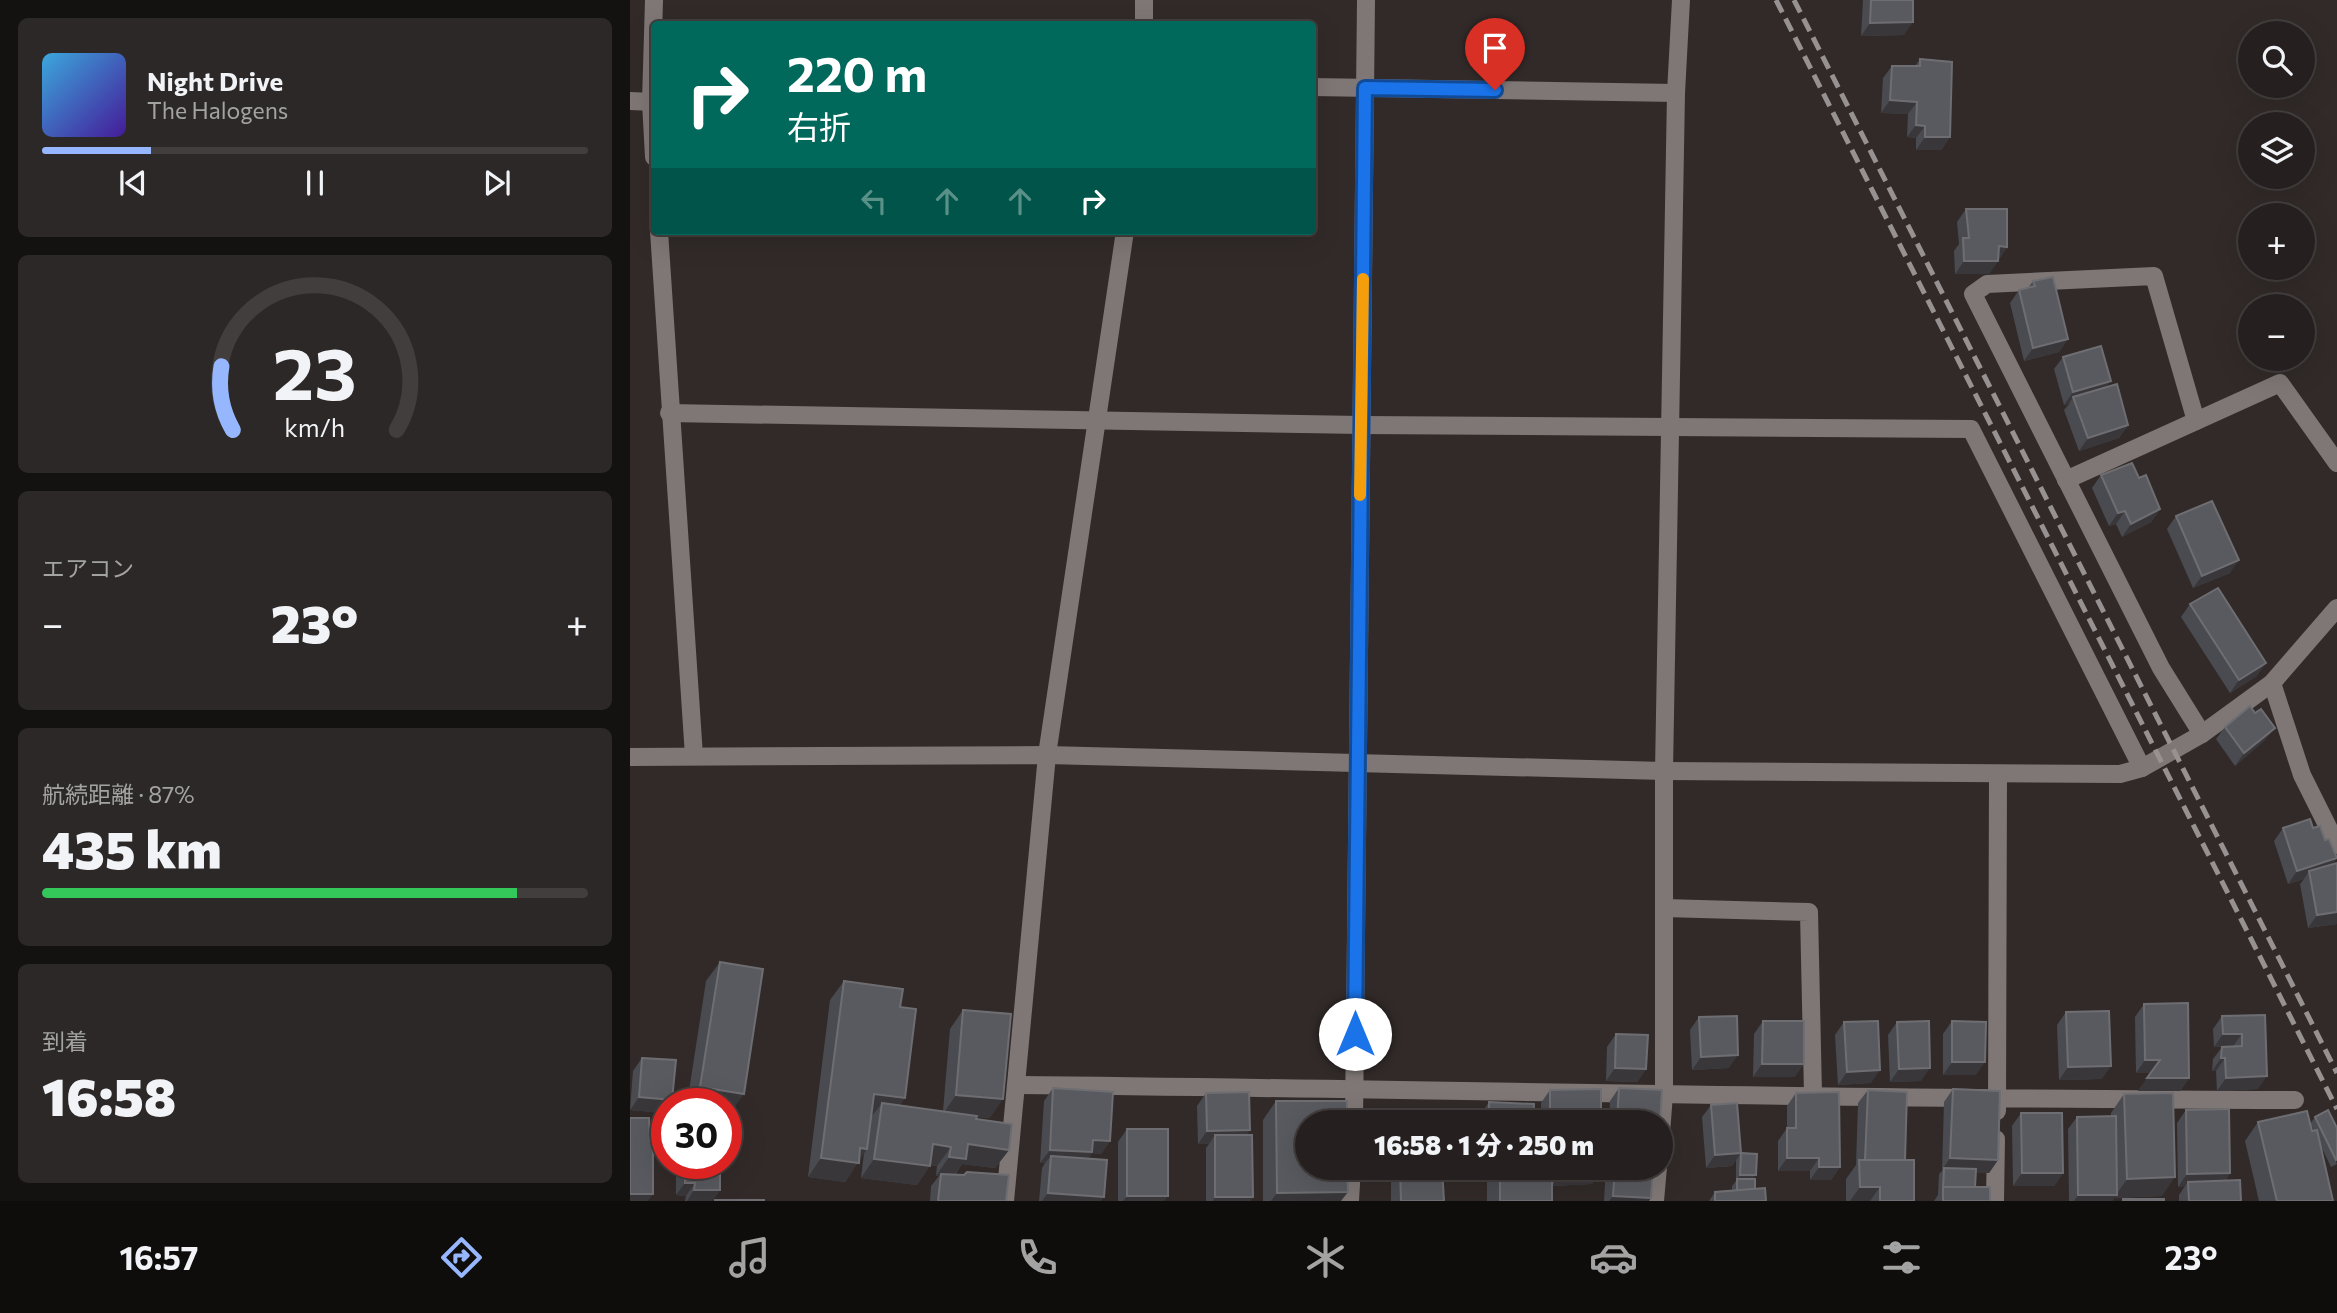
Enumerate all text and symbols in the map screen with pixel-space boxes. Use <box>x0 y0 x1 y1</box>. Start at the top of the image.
pin <box>1465 18 1525 90</box>
map controls <box>2238 21 2315 371</box>
button: search <box>2238 21 2315 98</box>
icon: arrive <box>1476 29 1514 67</box>
text: 220 m <box>787 42 927 102</box>
icon: right <box>672 49 763 140</box>
text: Night Drive <box>147 65 283 96</box>
text: The Halogens <box>147 96 288 124</box>
text: 右折 <box>787 106 851 146</box>
button: layers <box>2238 112 2315 189</box>
icon: previous <box>114 164 152 202</box>
icon: pause <box>296 164 334 202</box>
icon: next <box>478 164 516 202</box>
icon: left <box>855 182 893 220</box>
icon: ahead <box>928 182 966 220</box>
icon: ahead <box>1001 182 1039 220</box>
icon: right <box>1074 182 1112 220</box>
button: + <box>2238 203 2315 280</box>
button: − <box>2238 294 2315 371</box>
text: 23 <box>273 326 357 415</box>
text: km/h <box>285 412 345 442</box>
text: エアコン <box>42 554 134 582</box>
text: 23° <box>271 590 358 654</box>
text: − <box>42 599 64 646</box>
text: + <box>566 599 588 646</box>
text: 航続距離 · 87% <box>42 780 195 808</box>
text: 435 km <box>42 816 222 880</box>
position arrow <box>1318 997 1392 1071</box>
text: 到着 <box>42 1027 88 1055</box>
text: 16:58 <box>42 1063 176 1127</box>
speed limit sign: 30 <box>651 1088 742 1179</box>
text: 16:58 · 1 分 · 250 m <box>1374 1129 1594 1160</box>
icon: directions <box>437 1233 486 1282</box>
icon: music <box>725 1233 774 1282</box>
icon: phone <box>1013 1233 1062 1282</box>
icon: climate <box>1301 1233 1350 1282</box>
icon: car <box>1589 1233 1638 1282</box>
icon: filters <box>1877 1233 1926 1282</box>
text: 16:57 <box>119 1237 198 1277</box>
text: 23° <box>2165 1237 2217 1277</box>

